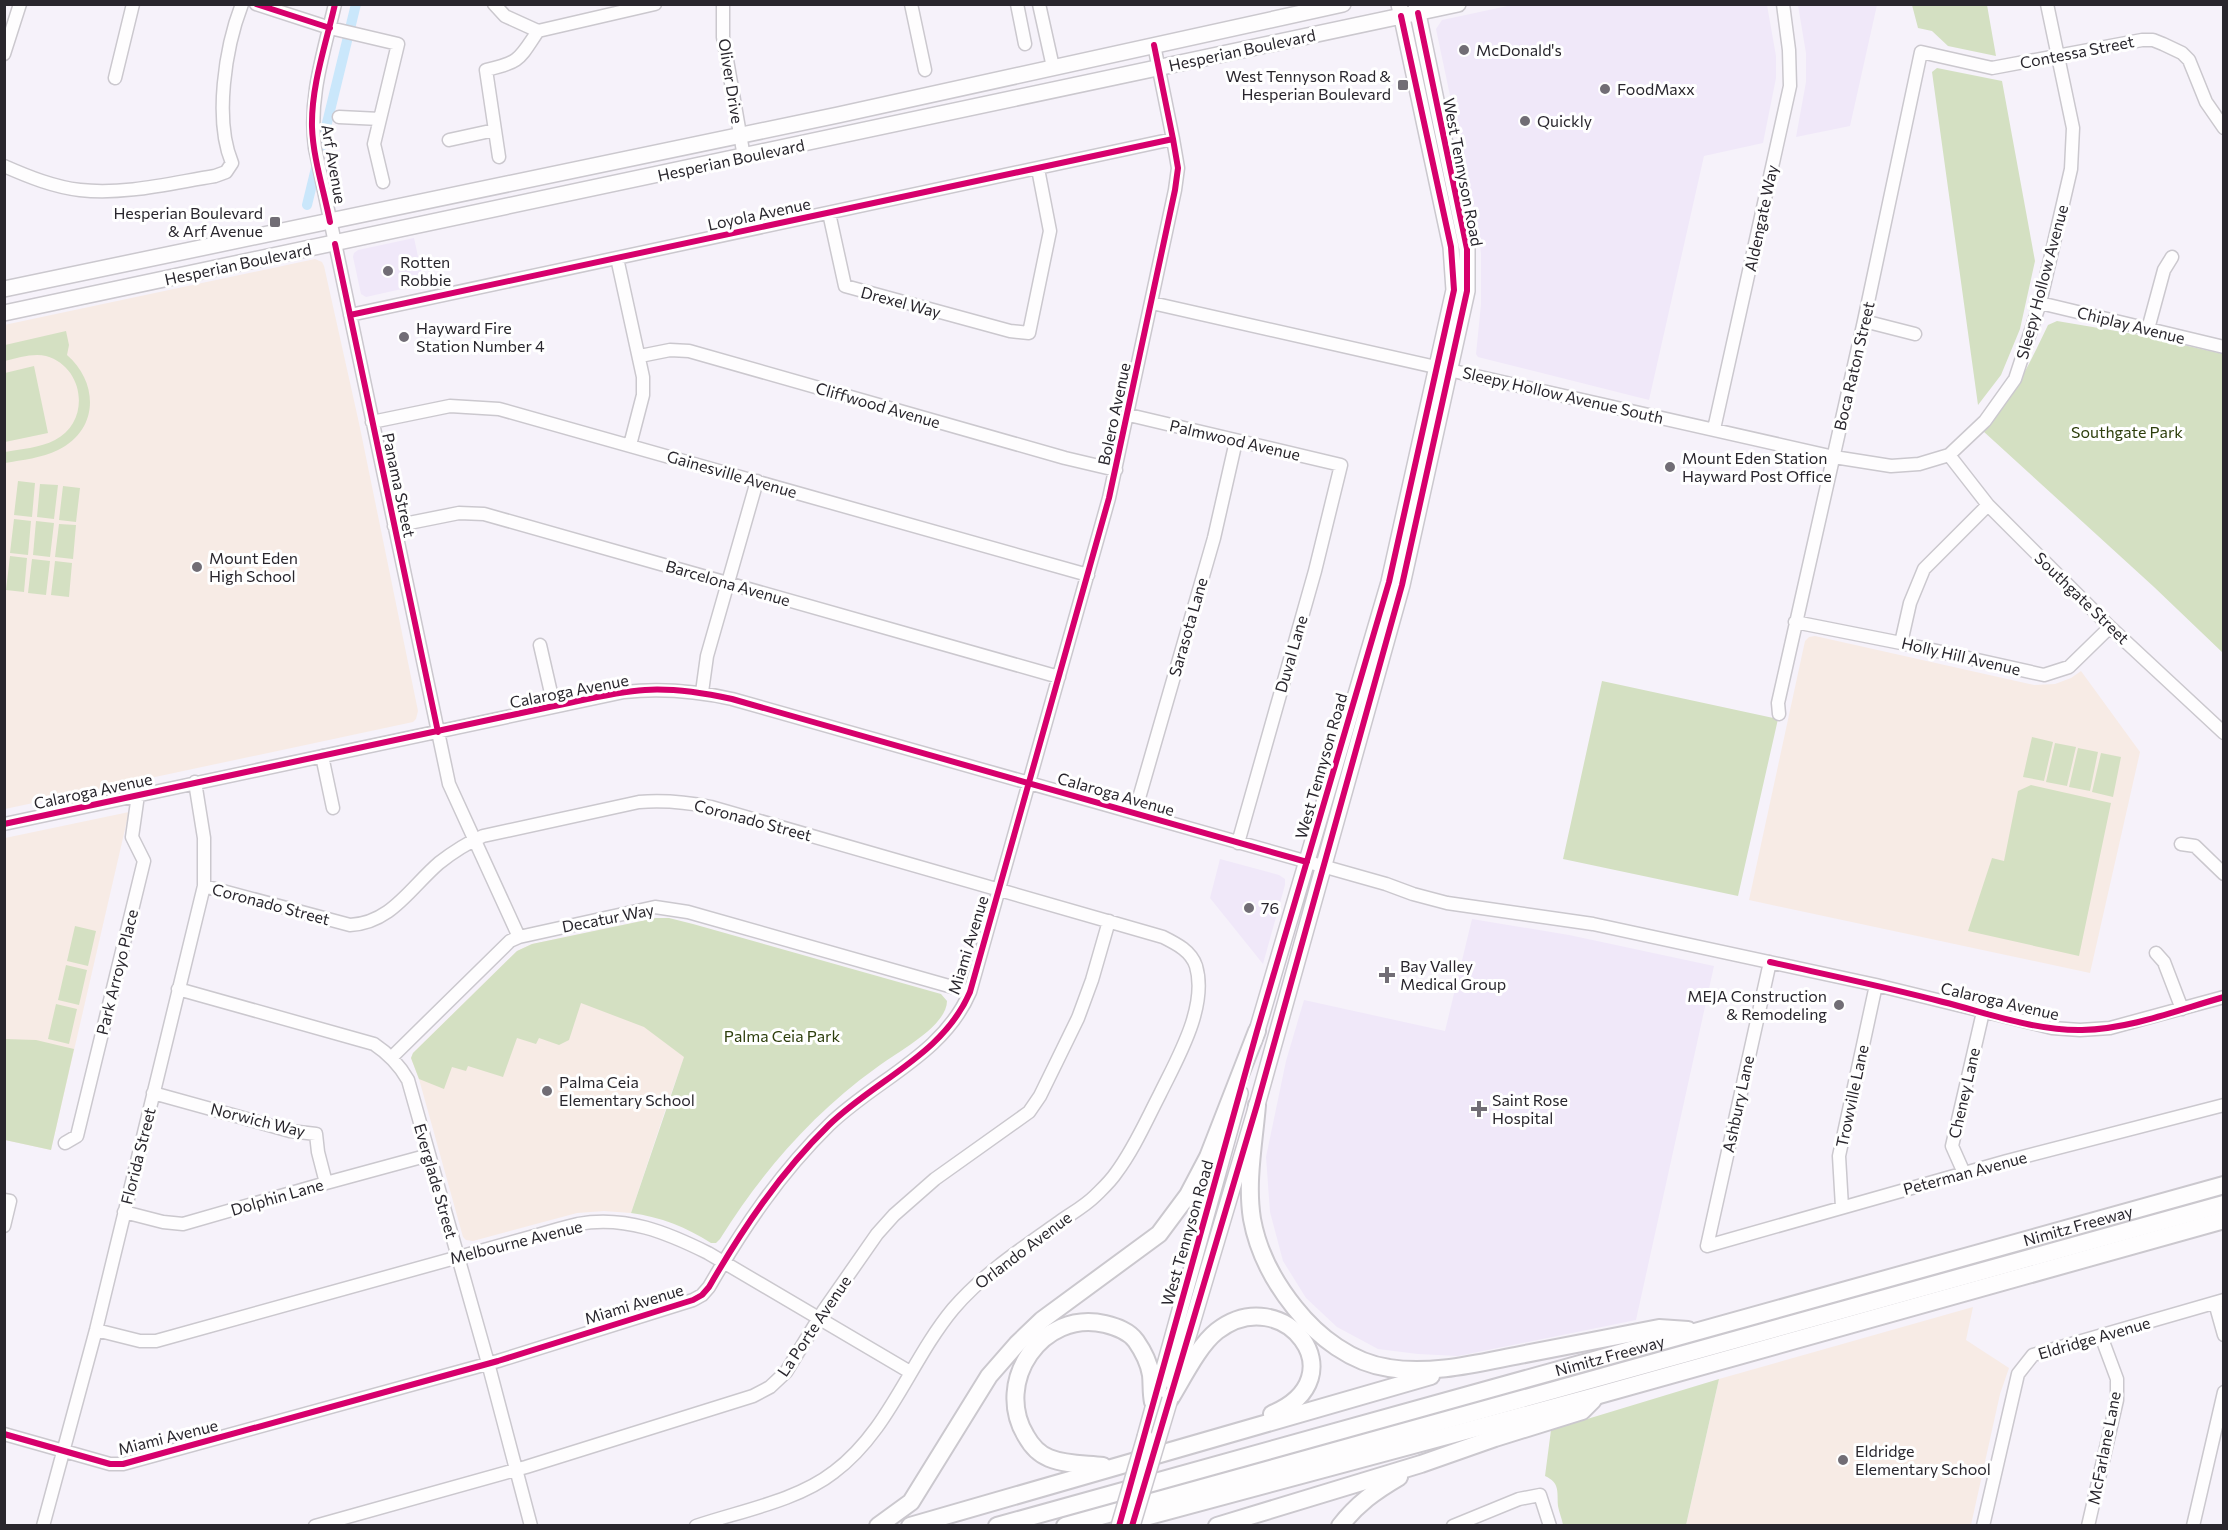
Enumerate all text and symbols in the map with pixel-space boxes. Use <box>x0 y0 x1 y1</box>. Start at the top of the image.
street label: Hesperian Boulevard <box>1167 25 1317 74</box>
street label: Contessa Street <box>2018 31 2136 72</box>
street label: Oliver Drive <box>715 37 748 125</box>
place label: McDonald's <box>1476 40 1562 59</box>
marker: McDonald's <box>1457 43 1471 57</box>
place label: West Tennyson Road & Hesperian Boulevard <box>1225 66 1391 103</box>
marker: West Tennyson Road & Hesperian Boulevard <box>1396 78 1410 92</box>
place label: FoodMaxx <box>1617 79 1695 98</box>
marker: FoodMaxx <box>1598 82 1612 96</box>
street label: West Tennyson Road <box>1440 96 1487 248</box>
place label: Quickly <box>1537 111 1592 130</box>
marker: Quickly <box>1518 114 1532 128</box>
street label: Arf Avenue <box>318 123 351 205</box>
street label: Hesperian Boulevard <box>656 135 806 184</box>
street label: Aldengate Way <box>1740 163 1781 273</box>
street label: Loyola Avenue <box>706 193 812 234</box>
place label: Hesperian Boulevard & Arf Avenue <box>113 203 263 240</box>
street label: Sleepy Hollow Avenue <box>2012 203 2071 361</box>
marker: Hesperian Boulevard & Arf Avenue <box>268 215 282 229</box>
street label: Hesperian Boulevard <box>163 239 313 288</box>
place label: Rotten Robbie <box>400 252 451 289</box>
marker: Rotten Robbie <box>381 264 395 278</box>
street label: Drexel Way <box>859 282 943 321</box>
street label: Boca Raton Street <box>1829 299 1878 432</box>
street label: Chiplay Avenue <box>2075 302 2187 347</box>
place label: Hayward Fire Station Number 4 <box>416 318 545 355</box>
marker: Hayward Fire Station Number 4 <box>397 330 411 344</box>
street label: Bolero Avenue <box>1093 361 1134 467</box>
street label: Sleepy Hollow Avenue South <box>1461 362 1666 427</box>
street label: Cliffwood Avenue <box>814 378 943 431</box>
street label: Palmwood Avenue <box>1168 415 1302 464</box>
park label: Southgate Park <box>2071 422 2183 441</box>
street label: Panama Street <box>379 431 420 539</box>
street label: Gainesville Avenue <box>665 446 799 501</box>
place label: Mount Eden Station Hayward Post Office <box>1682 448 1832 485</box>
marker: Mount Eden Station Hayward Post Office <box>1663 460 1677 474</box>
place label: Mount Eden High School <box>209 548 298 585</box>
street label: Southgate Street <box>2031 548 2134 648</box>
street label: Barcelona Avenue <box>664 556 793 609</box>
marker: Mount Eden High School <box>190 560 204 574</box>
street label: Sarasota Lane <box>1164 575 1211 679</box>
street label: Duval Lane <box>1270 613 1311 695</box>
street label: Holly Hill Avenue <box>1900 633 2023 678</box>
street label: Calaroga Avenue <box>508 670 630 711</box>
street label: West Tennyson Road <box>1291 691 1350 841</box>
street label: Calaroga Avenue <box>1055 768 1177 819</box>
street label: Calaroga Avenue <box>32 769 154 812</box>
street label: Coronado Street <box>692 795 814 844</box>
street label: Coronado Street <box>210 879 332 928</box>
street label: Miami Avenue <box>943 893 992 997</box>
place label: 76 <box>1261 898 1279 917</box>
street label: Decatur Way <box>560 899 656 936</box>
marker: 76 <box>1242 901 1256 915</box>
street label: Park Arroyo Place <box>92 907 141 1037</box>
place label: Bay Valley Medical Group <box>1400 956 1506 993</box>
marker: Bay Valley Medical Group <box>1378 966 1396 984</box>
street label: Calaroga Avenue <box>1939 978 2061 1023</box>
place label: MEJA Construction & Remodeling <box>1687 986 1827 1023</box>
marker: MEJA Construction & Remodeling <box>1832 998 1846 1012</box>
park label: Palma Ceia Park <box>724 1026 840 1045</box>
street label: Trowville Lane <box>1831 1043 1872 1149</box>
street label: Cheney Lane <box>1944 1046 1983 1140</box>
street label: Ashbury Lane <box>1718 1054 1757 1154</box>
place label: Palma Ceia Elementary School <box>559 1072 695 1109</box>
marker: Palma Ceia Elementary School <box>540 1084 554 1098</box>
place label: Saint Rose Hospital <box>1492 1090 1568 1127</box>
street label: Norwich Way <box>209 1099 307 1140</box>
marker: Saint Rose Hospital <box>1470 1100 1488 1118</box>
street label: Florida Street <box>116 1105 159 1206</box>
street label: Everglade Street <box>411 1121 462 1241</box>
street label: Peterman Avenue <box>1901 1147 2029 1198</box>
street label: West Tennyson Road <box>1157 1158 1216 1308</box>
street label: Dolphin Lane <box>228 1174 325 1219</box>
street label: Nimitz Freeway <box>2021 1201 2135 1249</box>
street label: Orlando Avenue <box>971 1207 1075 1292</box>
street label: Melbourne Avenue <box>448 1216 584 1267</box>
street label: La Porte Avenue <box>773 1272 854 1380</box>
street label: Miami Avenue <box>582 1279 686 1328</box>
street label: Eldridge Avenue <box>2036 1312 2152 1363</box>
street label: Nimitz Freeway <box>1553 1331 1667 1379</box>
street label: McFarlane Lane <box>2083 1390 2124 1506</box>
street label: Miami Avenue <box>116 1415 220 1458</box>
place label: Eldridge Elementary School <box>1855 1441 1991 1478</box>
marker: Eldridge Elementary School <box>1836 1453 1850 1467</box>

